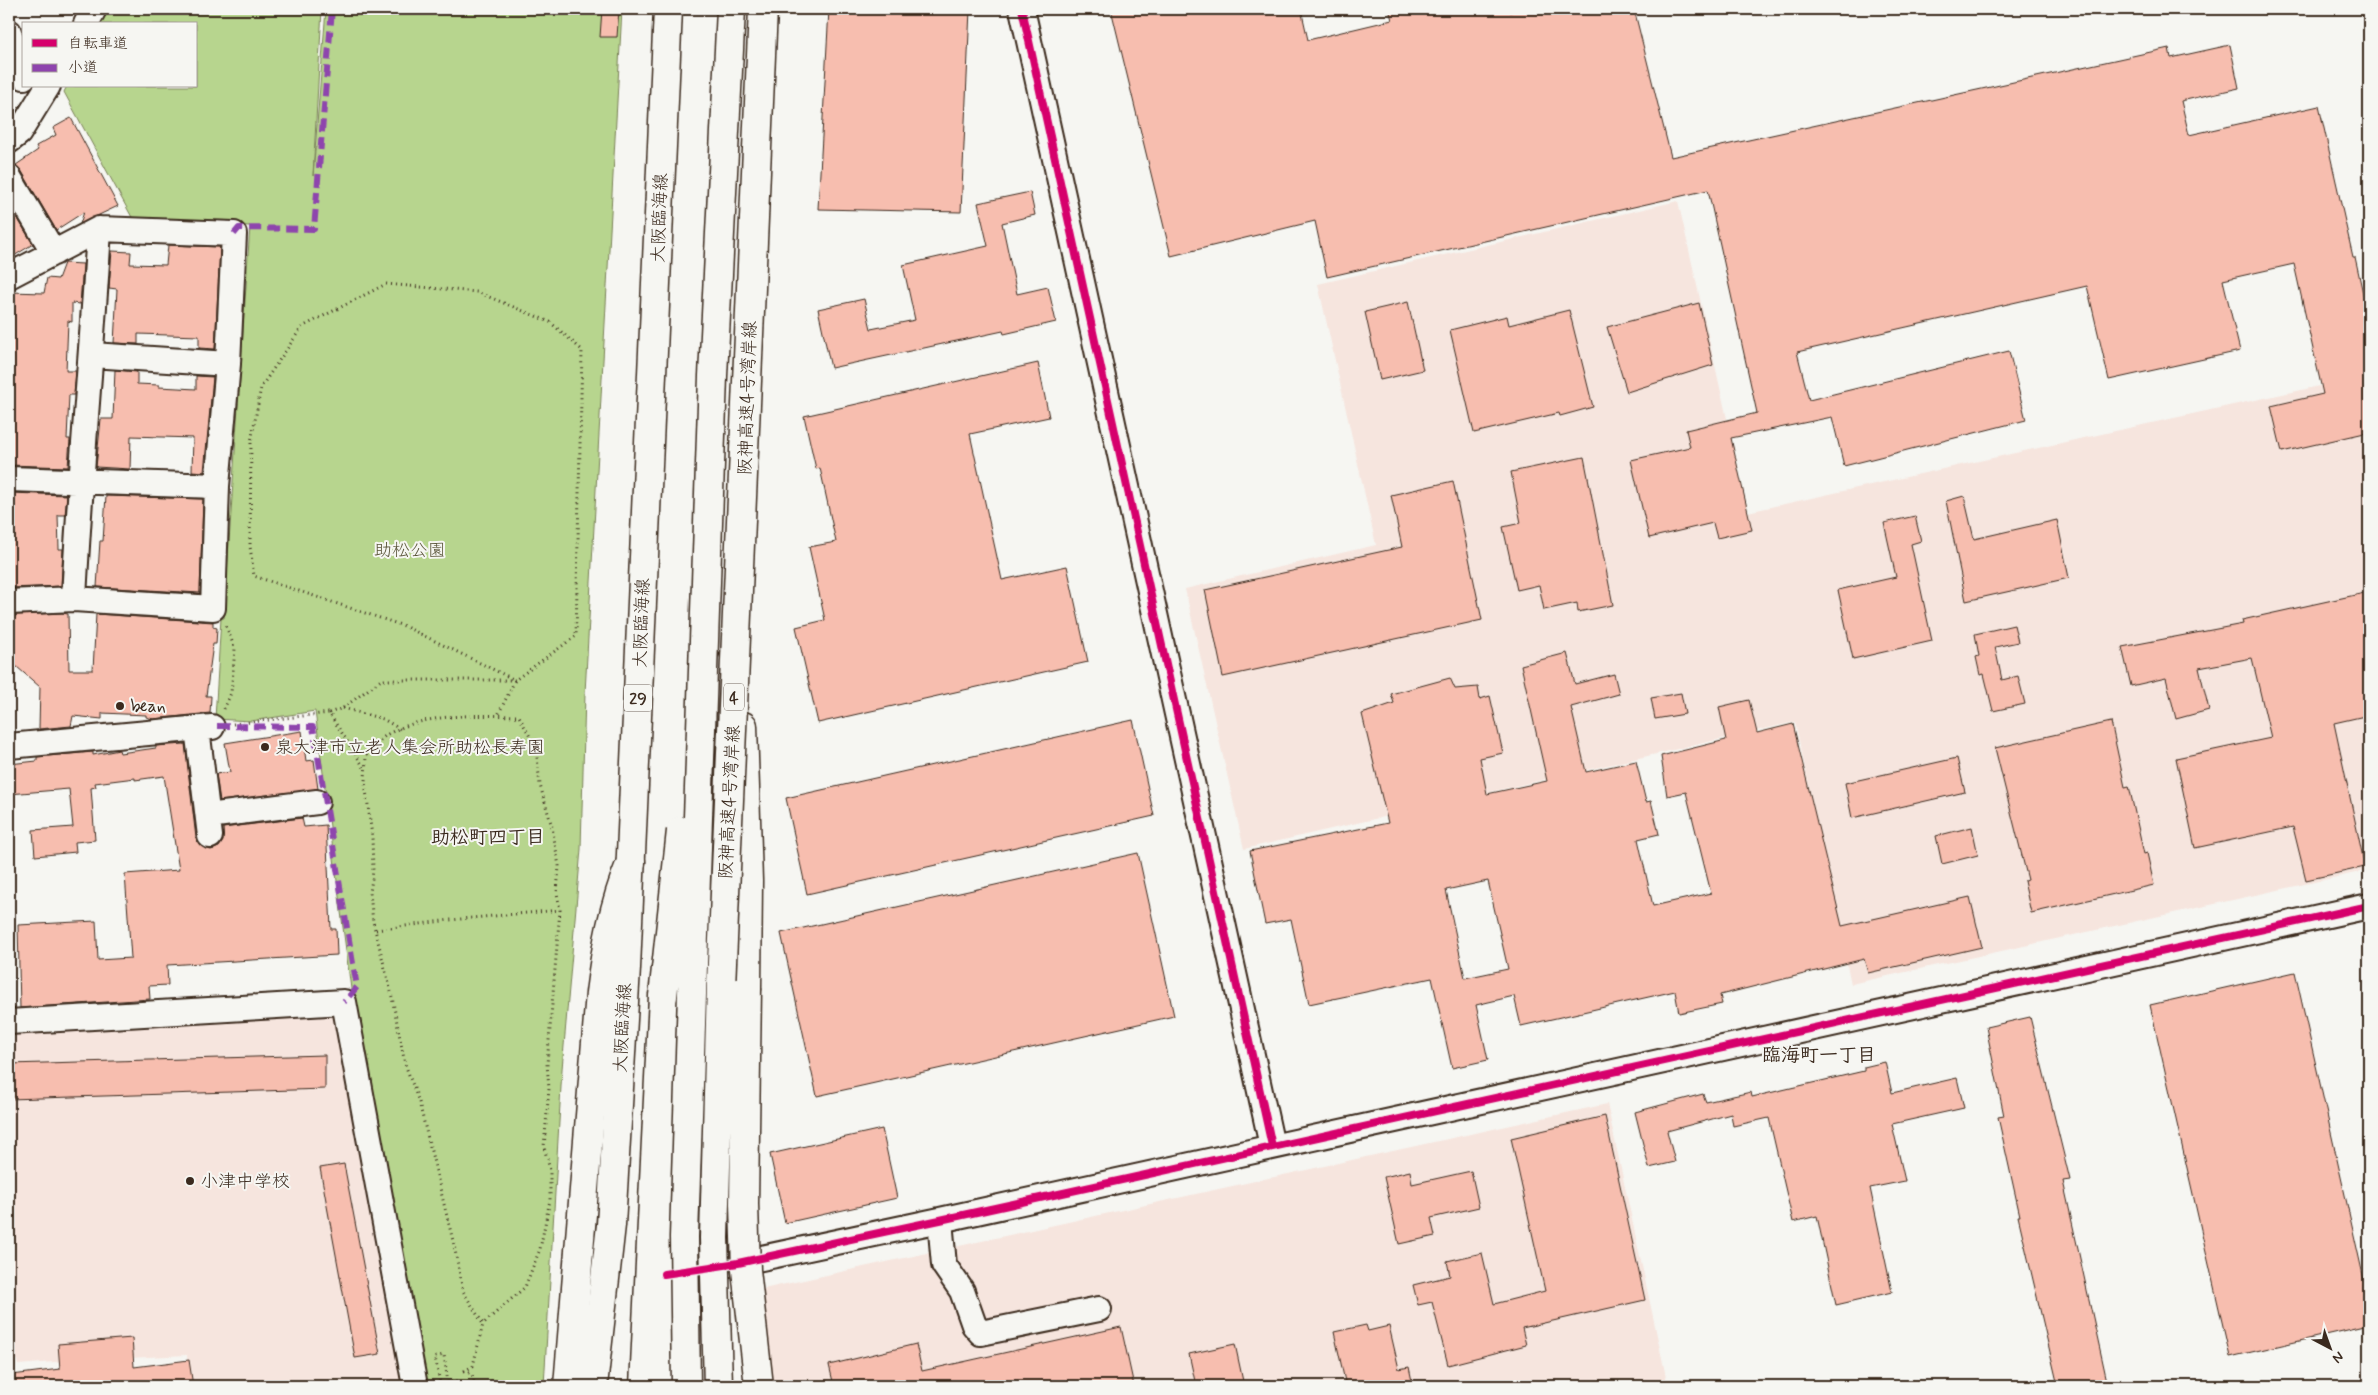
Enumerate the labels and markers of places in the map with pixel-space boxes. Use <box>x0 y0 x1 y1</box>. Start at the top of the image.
place label: bean <box>130 695 166 719</box>
marker: bean <box>114 700 126 712</box>
place label: 泉大津市立老人集会所助松長寿園 <box>275 736 545 760</box>
marker: 泉大津市立老人集会所助松長寿園 <box>259 741 271 753</box>
place label: 小津中学校 <box>200 1170 290 1194</box>
marker: 小津中学校 <box>184 1175 196 1187</box>

